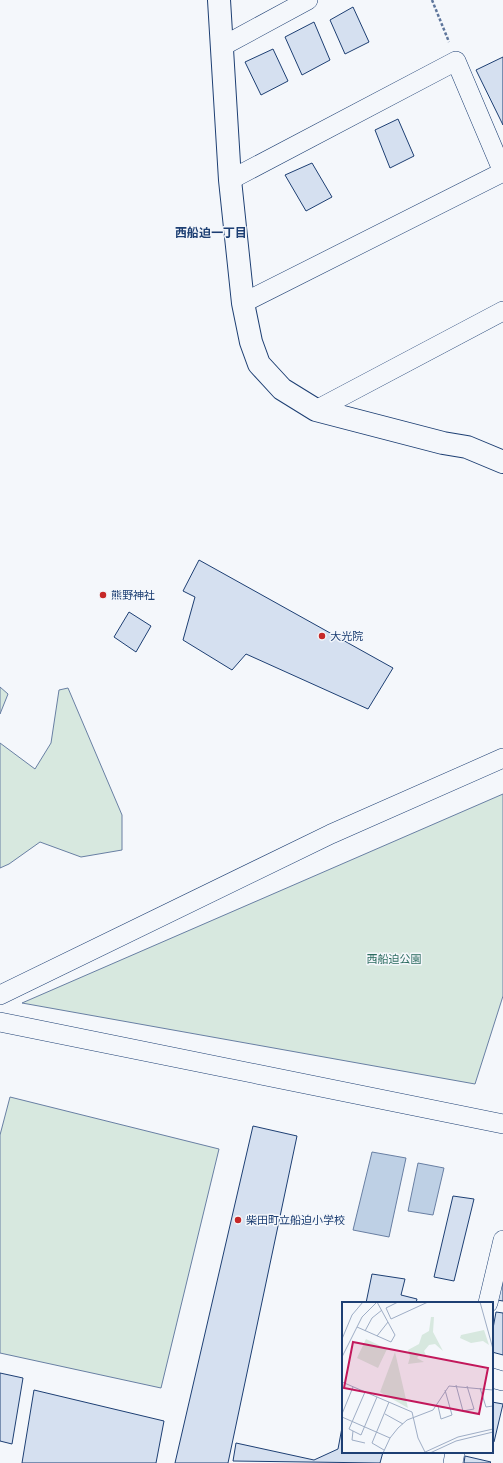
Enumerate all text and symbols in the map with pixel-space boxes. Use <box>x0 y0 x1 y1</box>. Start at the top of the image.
district label: 西船迫一丁目 <box>175 226 247 240</box>
place label: 熊野神社 <box>111 589 155 601</box>
marker: 熊野神社 <box>98 590 108 600</box>
place label: 大光院 <box>330 630 363 642</box>
marker: 大光院 <box>317 631 327 641</box>
park label: 西船迫公園 <box>367 953 422 965</box>
place label: 柴田町立船迫小学校 <box>246 1214 345 1226</box>
marker: 柴田町立船迫小学校 <box>233 1215 243 1225</box>
inset map <box>342 1302 493 1453</box>

